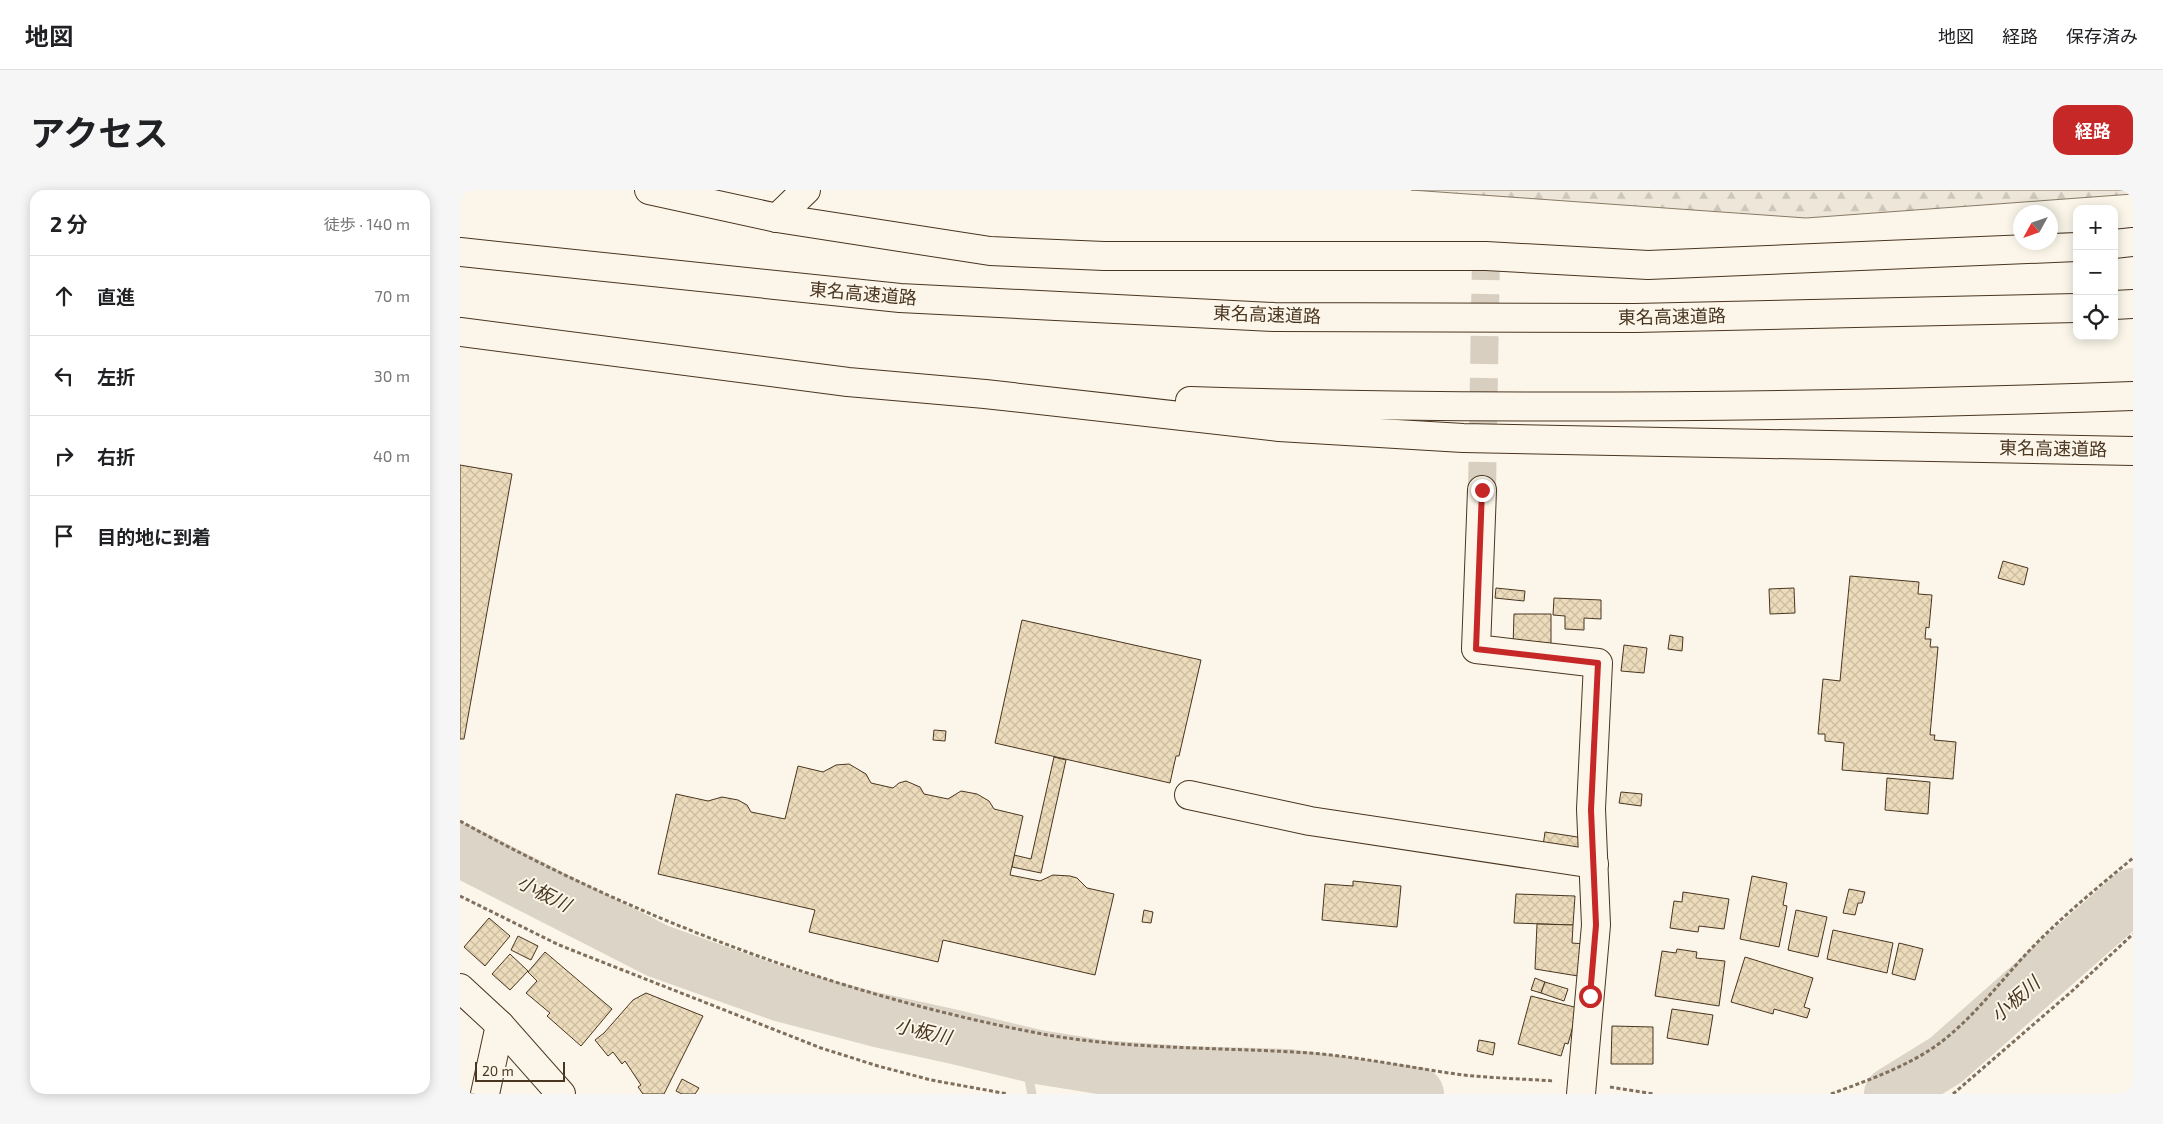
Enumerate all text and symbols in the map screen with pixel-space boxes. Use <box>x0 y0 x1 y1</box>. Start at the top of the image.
text: 地図 <box>25 21 73 50</box>
text: 地図 <box>1938 25 1974 47</box>
text: 経路 <box>2002 25 2038 47</box>
text: 保存済み <box>2066 25 2138 47</box>
button: 経路 <box>2053 105 2133 155</box>
text: アクセス <box>30 111 168 153</box>
north arrow <box>2013 205 2058 250</box>
map controls <box>2073 205 2118 340</box>
button: + <box>2073 205 2118 250</box>
text: 2 分 <box>50 211 88 236</box>
text: 徒歩 · 140 m <box>324 214 410 233</box>
button: − <box>2073 250 2118 295</box>
street label: 東名高速道路 <box>808 277 918 309</box>
icon: ahead <box>50 282 78 310</box>
text: 直進 <box>97 285 135 308</box>
text: 70 m <box>375 286 410 305</box>
button: locate <box>2073 295 2118 340</box>
street label: 東名高速道路 <box>1213 301 1321 327</box>
street label: 東名高速道路 <box>1618 304 1726 328</box>
icon: left <box>50 362 78 390</box>
text: 左折 <box>97 365 135 388</box>
text: 30 m <box>374 366 410 385</box>
street label: 東名高速道路 <box>1999 436 2107 460</box>
icon: right <box>50 442 78 470</box>
text: 右折 <box>97 445 135 468</box>
text: 40 m <box>373 446 410 465</box>
route end <box>1471 479 1494 502</box>
icon: arrive <box>50 522 78 550</box>
text: 目的地に到着 <box>97 525 211 548</box>
water label: 小板川 <box>514 869 577 917</box>
water label: 小板川 <box>1986 970 2045 1026</box>
route start <box>1579 985 1602 1008</box>
water label: 小板川 <box>893 1013 955 1049</box>
scale bar <box>475 1059 565 1082</box>
text: 20 m <box>482 1062 514 1079</box>

